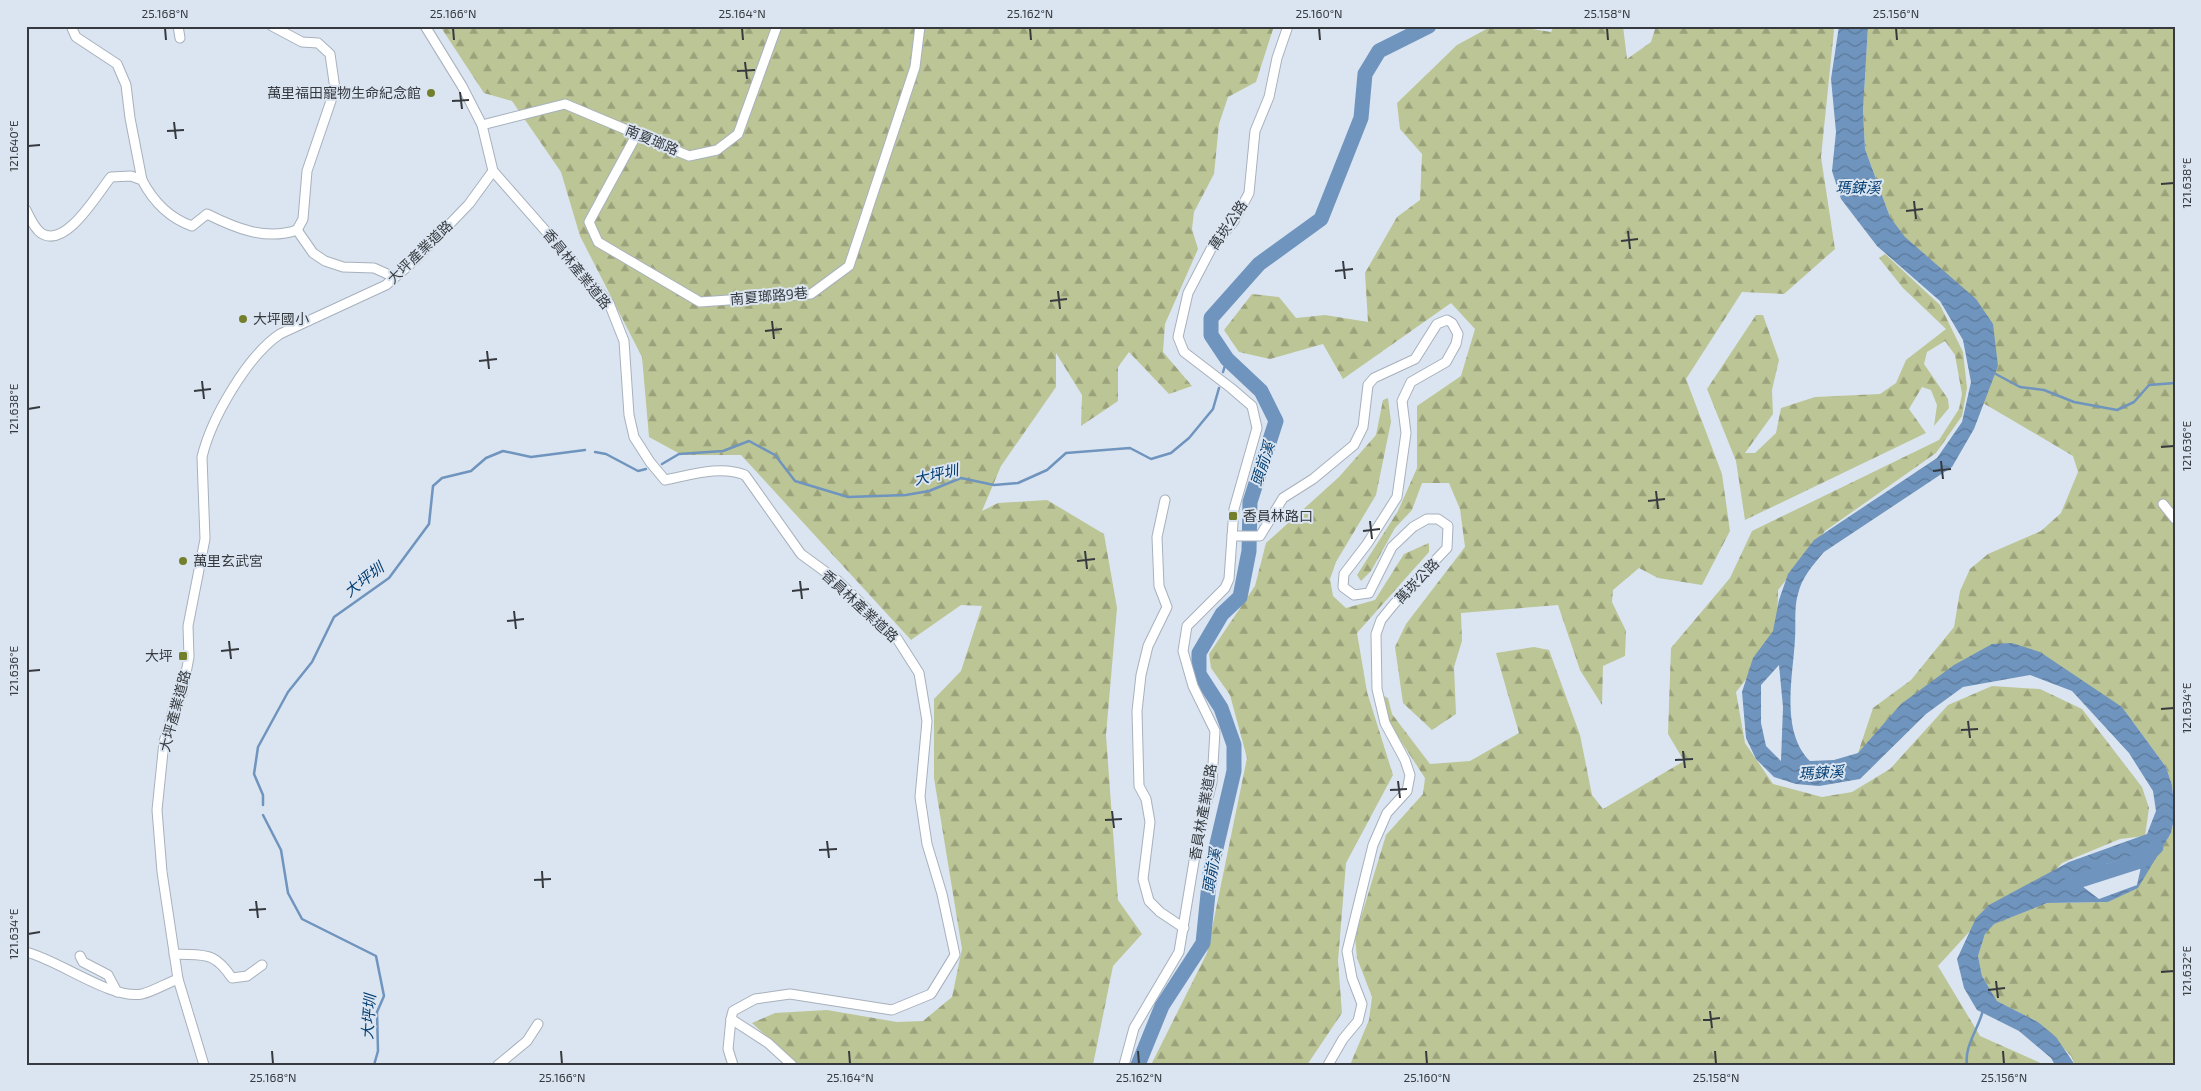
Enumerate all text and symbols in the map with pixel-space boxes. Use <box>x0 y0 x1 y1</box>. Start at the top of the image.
text: 25.168°N <box>141 6 189 20</box>
text: 25.166°N <box>430 6 476 20</box>
text: 25.164°N <box>718 6 766 20</box>
text: 25.162°N <box>1007 6 1053 20</box>
text: 25.160°N <box>1295 6 1343 20</box>
text: 25.158°N <box>1584 6 1630 20</box>
text: 25.156°N <box>1873 6 1919 20</box>
place label: 萬里福田寵物生命紀念館 <box>267 84 421 101</box>
marker: 萬里福田寵物生命紀念館 <box>425 87 437 99</box>
text: 121.640°E <box>6 120 20 172</box>
street label: 南夏瑯路 <box>623 121 681 158</box>
text: 121.638°E <box>2179 157 2193 208</box>
water label: 瑪鋉溪 <box>1835 178 1882 196</box>
street label: 萬崁公路 <box>1205 197 1250 253</box>
street label: 大坪產業道路 <box>384 216 456 287</box>
street label: 香員林產業道路 <box>540 225 615 312</box>
street label: 南夏瑯路9巷 <box>729 284 809 307</box>
place label: 大坪國小 <box>253 310 309 327</box>
marker: 大坪國小 <box>237 313 249 325</box>
text: 121.638°E <box>6 383 20 434</box>
text: 121.636°E <box>2179 420 2193 471</box>
water label: 頭前溪 <box>1247 438 1278 488</box>
water label: 大坪圳 <box>912 460 962 488</box>
place label: 香員林路口 <box>1243 507 1313 524</box>
marker: 香員林路口 <box>1227 510 1239 522</box>
place label: 萬里玄武宮 <box>193 552 263 569</box>
marker: 萬里玄武宮 <box>177 555 189 567</box>
street label: 萬崁公路 <box>1391 555 1442 607</box>
water label: 大坪圳 <box>340 557 388 600</box>
street label: 香員林產業道路 <box>819 566 902 645</box>
text: 121.636°E <box>6 645 20 696</box>
place label: 大坪 <box>145 647 173 664</box>
marker: 大坪 <box>177 650 189 662</box>
street label: 大坪產業道路 <box>155 668 194 754</box>
text: 121.634°E <box>2179 682 2193 734</box>
street label: 香員林產業道路 <box>1186 762 1219 862</box>
water label: 瑪鋉溪 <box>1798 762 1846 782</box>
water label: 頭前溪 <box>1198 845 1224 895</box>
text: 121.634°E <box>6 908 20 960</box>
text: 121.632°E <box>2179 946 2193 996</box>
water label: 大坪圳 <box>357 992 379 1040</box>
text: 25.168°N <box>249 1070 297 1084</box>
text: 25.166°N <box>539 1070 585 1084</box>
text: 25.164°N <box>826 1070 874 1084</box>
text: 25.162°N <box>1116 1070 1162 1084</box>
text: 25.160°N <box>1403 1070 1451 1084</box>
text: 25.158°N <box>1693 1070 1739 1084</box>
text: 25.156°N <box>1981 1070 2027 1084</box>

